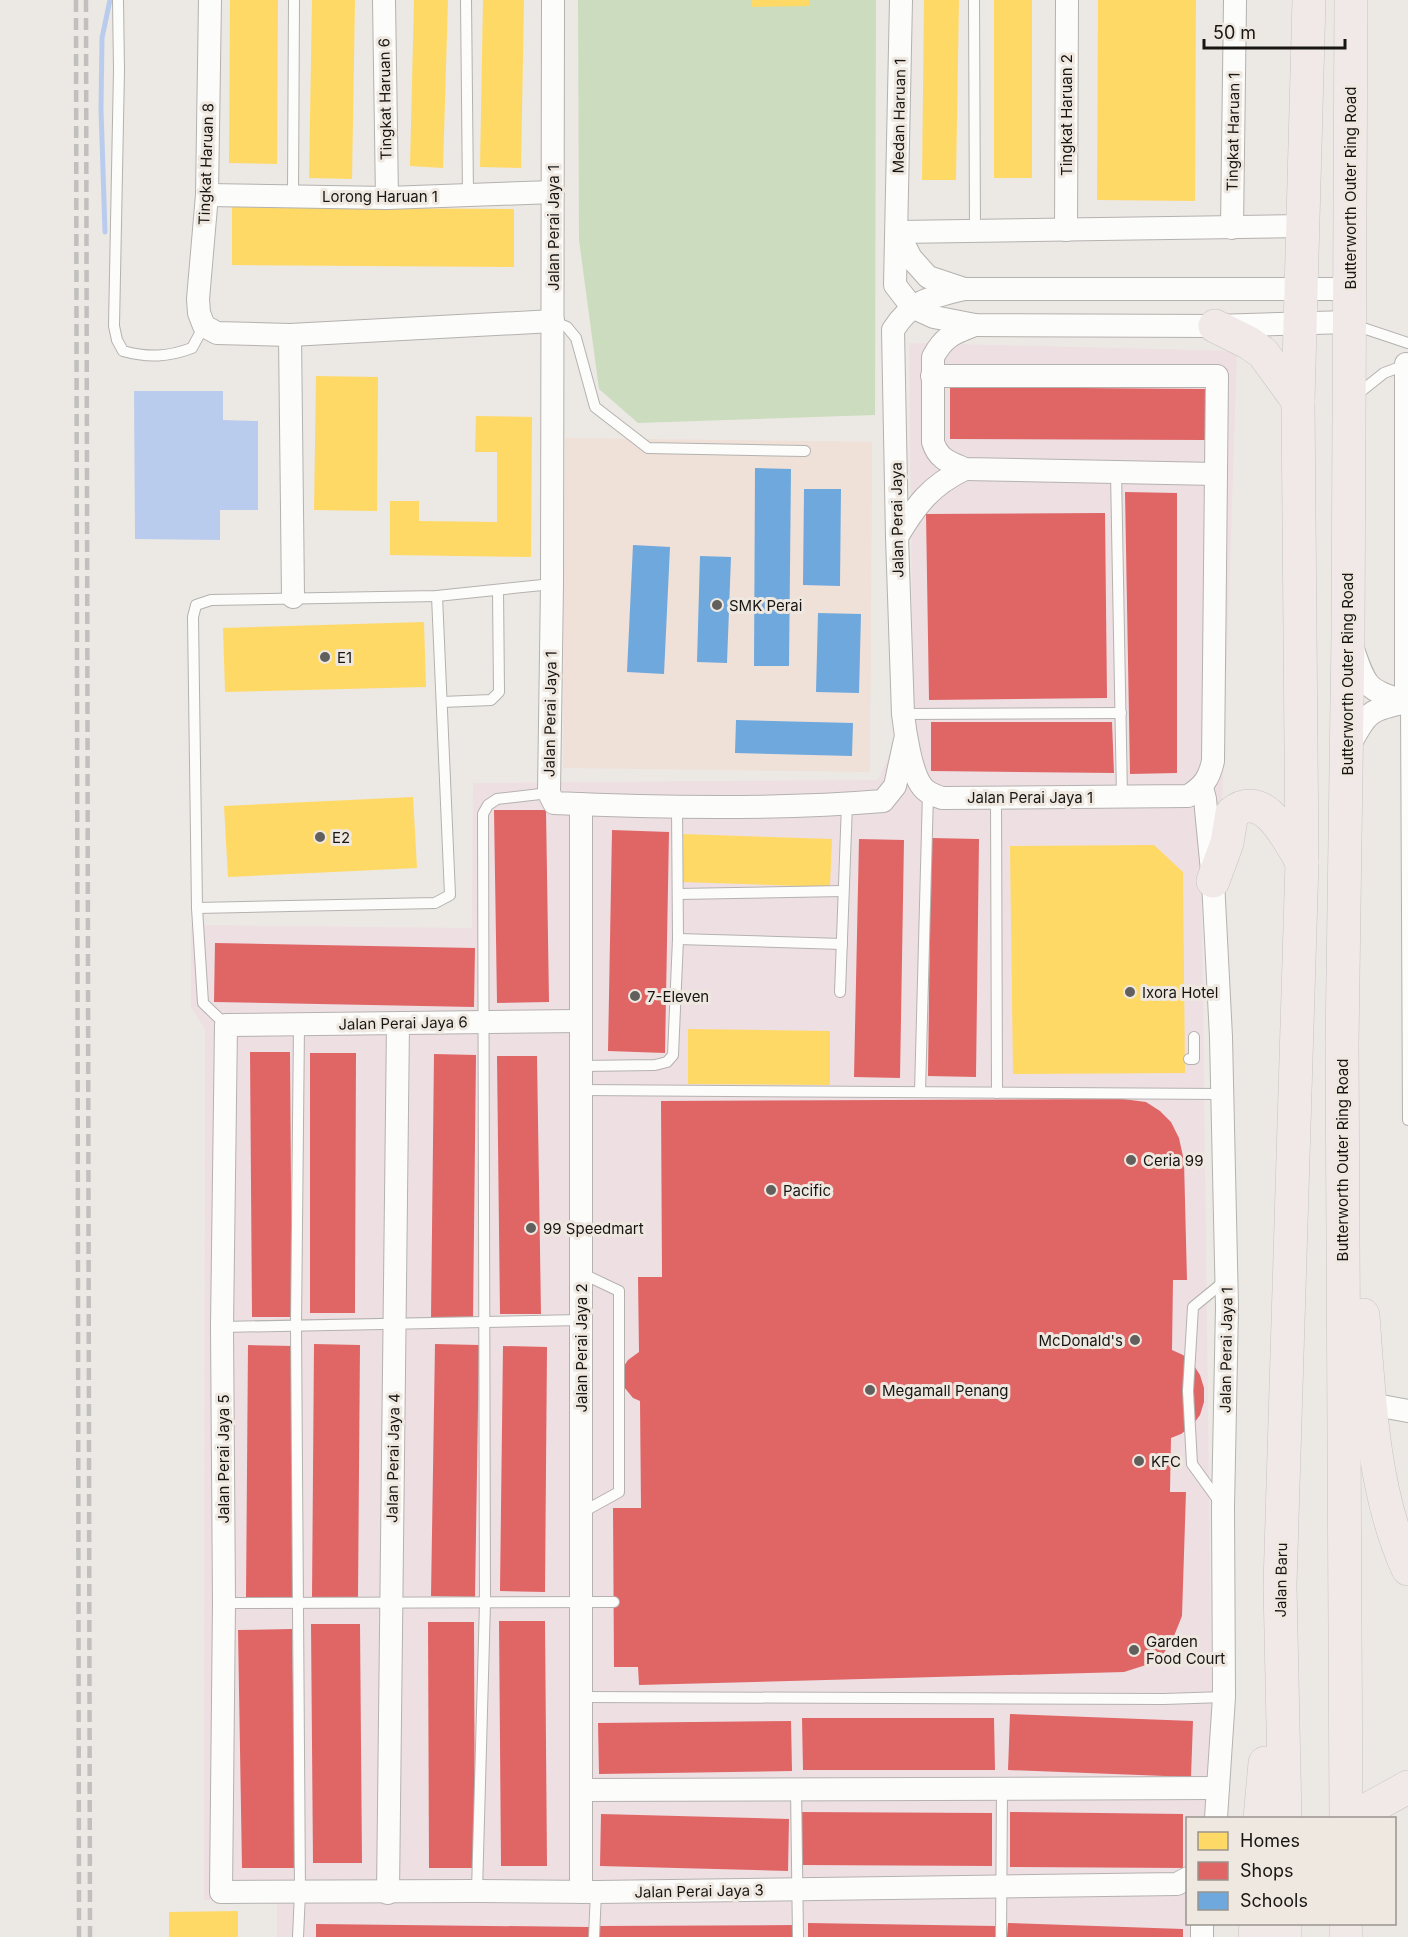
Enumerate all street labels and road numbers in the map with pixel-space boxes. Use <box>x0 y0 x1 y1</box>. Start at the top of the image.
street label: Tingkat Haruan 6 <box>374 38 396 160</box>
street label: Tingkat Haruan 2 <box>1057 54 1076 176</box>
street label: Medan Haruan 1 <box>889 58 909 174</box>
street label: Tingkat Haruan 1 <box>1222 72 1244 192</box>
street label: Butterworth Outer Ring Road <box>1341 87 1360 289</box>
street label: Tingkat Haruan 8 <box>194 103 218 225</box>
street label: Jalan Perai Jaya 1 <box>544 165 563 291</box>
street label: Lorong Haruan 1 <box>322 187 438 206</box>
street label: Jalan Perai Jaya <box>886 462 908 578</box>
street label: Butterworth Outer Ring Road <box>1338 573 1357 775</box>
street label: Jalan Perai Jaya 1 <box>539 651 561 777</box>
street label: Jalan Perai Jaya 1 <box>967 788 1093 807</box>
street label: Jalan Perai Jaya 6 <box>338 1012 468 1034</box>
street label: Butterworth Outer Ring Road <box>1333 1059 1352 1261</box>
street label: Jalan Perai Jaya 2 <box>572 1283 591 1413</box>
street label: Jalan Perai Jaya 1 <box>1215 1287 1237 1413</box>
street label: Jalan Perai Jaya 4 <box>382 1393 404 1523</box>
street label: Jalan Perai Jaya 5 <box>214 1394 233 1524</box>
street label: Jalan Baru <box>1271 1542 1291 1618</box>
street label: Jalan Perai Jaya 3 <box>634 1880 764 1902</box>

